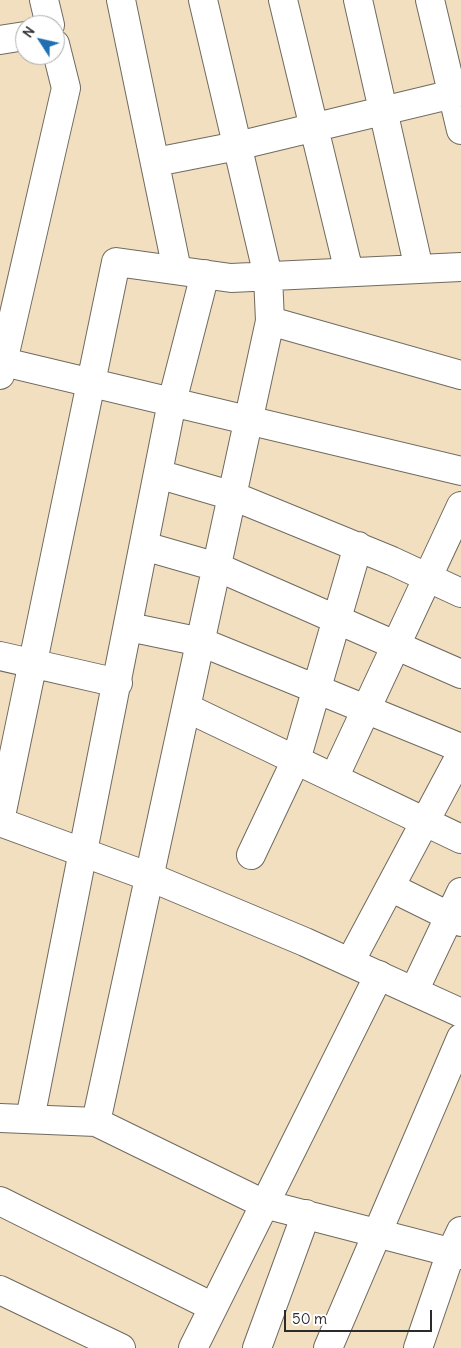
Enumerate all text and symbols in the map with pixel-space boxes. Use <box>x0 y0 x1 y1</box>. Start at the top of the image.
north arrow <box>15 15 65 65</box>
text: N <box>18 23 39 41</box>
scale bar <box>286 1300 434 1332</box>
text: 50 m <box>292 1309 327 1328</box>

